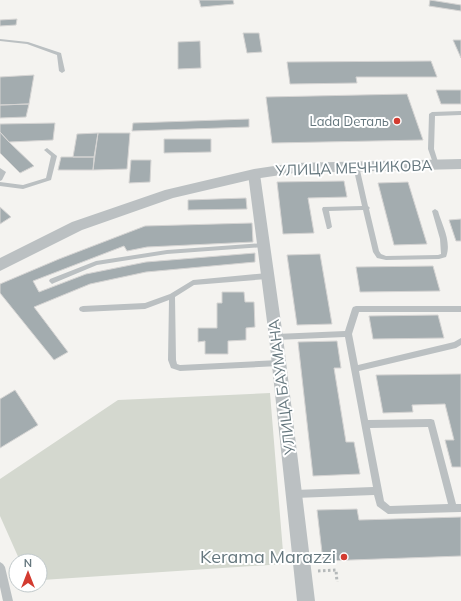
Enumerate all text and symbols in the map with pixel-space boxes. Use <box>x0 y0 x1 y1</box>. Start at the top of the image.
place label: Lada Dеталь <box>310 113 389 129</box>
marker: Lada Dеталь <box>392 116 402 126</box>
street label: УЛИЦА МЕЧНИКОВА <box>274 155 433 180</box>
street label: УЛИЦА БАУМАНА <box>264 318 299 457</box>
place label: Kerama Marazzi <box>200 545 336 568</box>
marker: Kerama Marazzi <box>339 552 349 562</box>
north arrow <box>8 553 48 593</box>
text: N <box>24 556 32 570</box>

